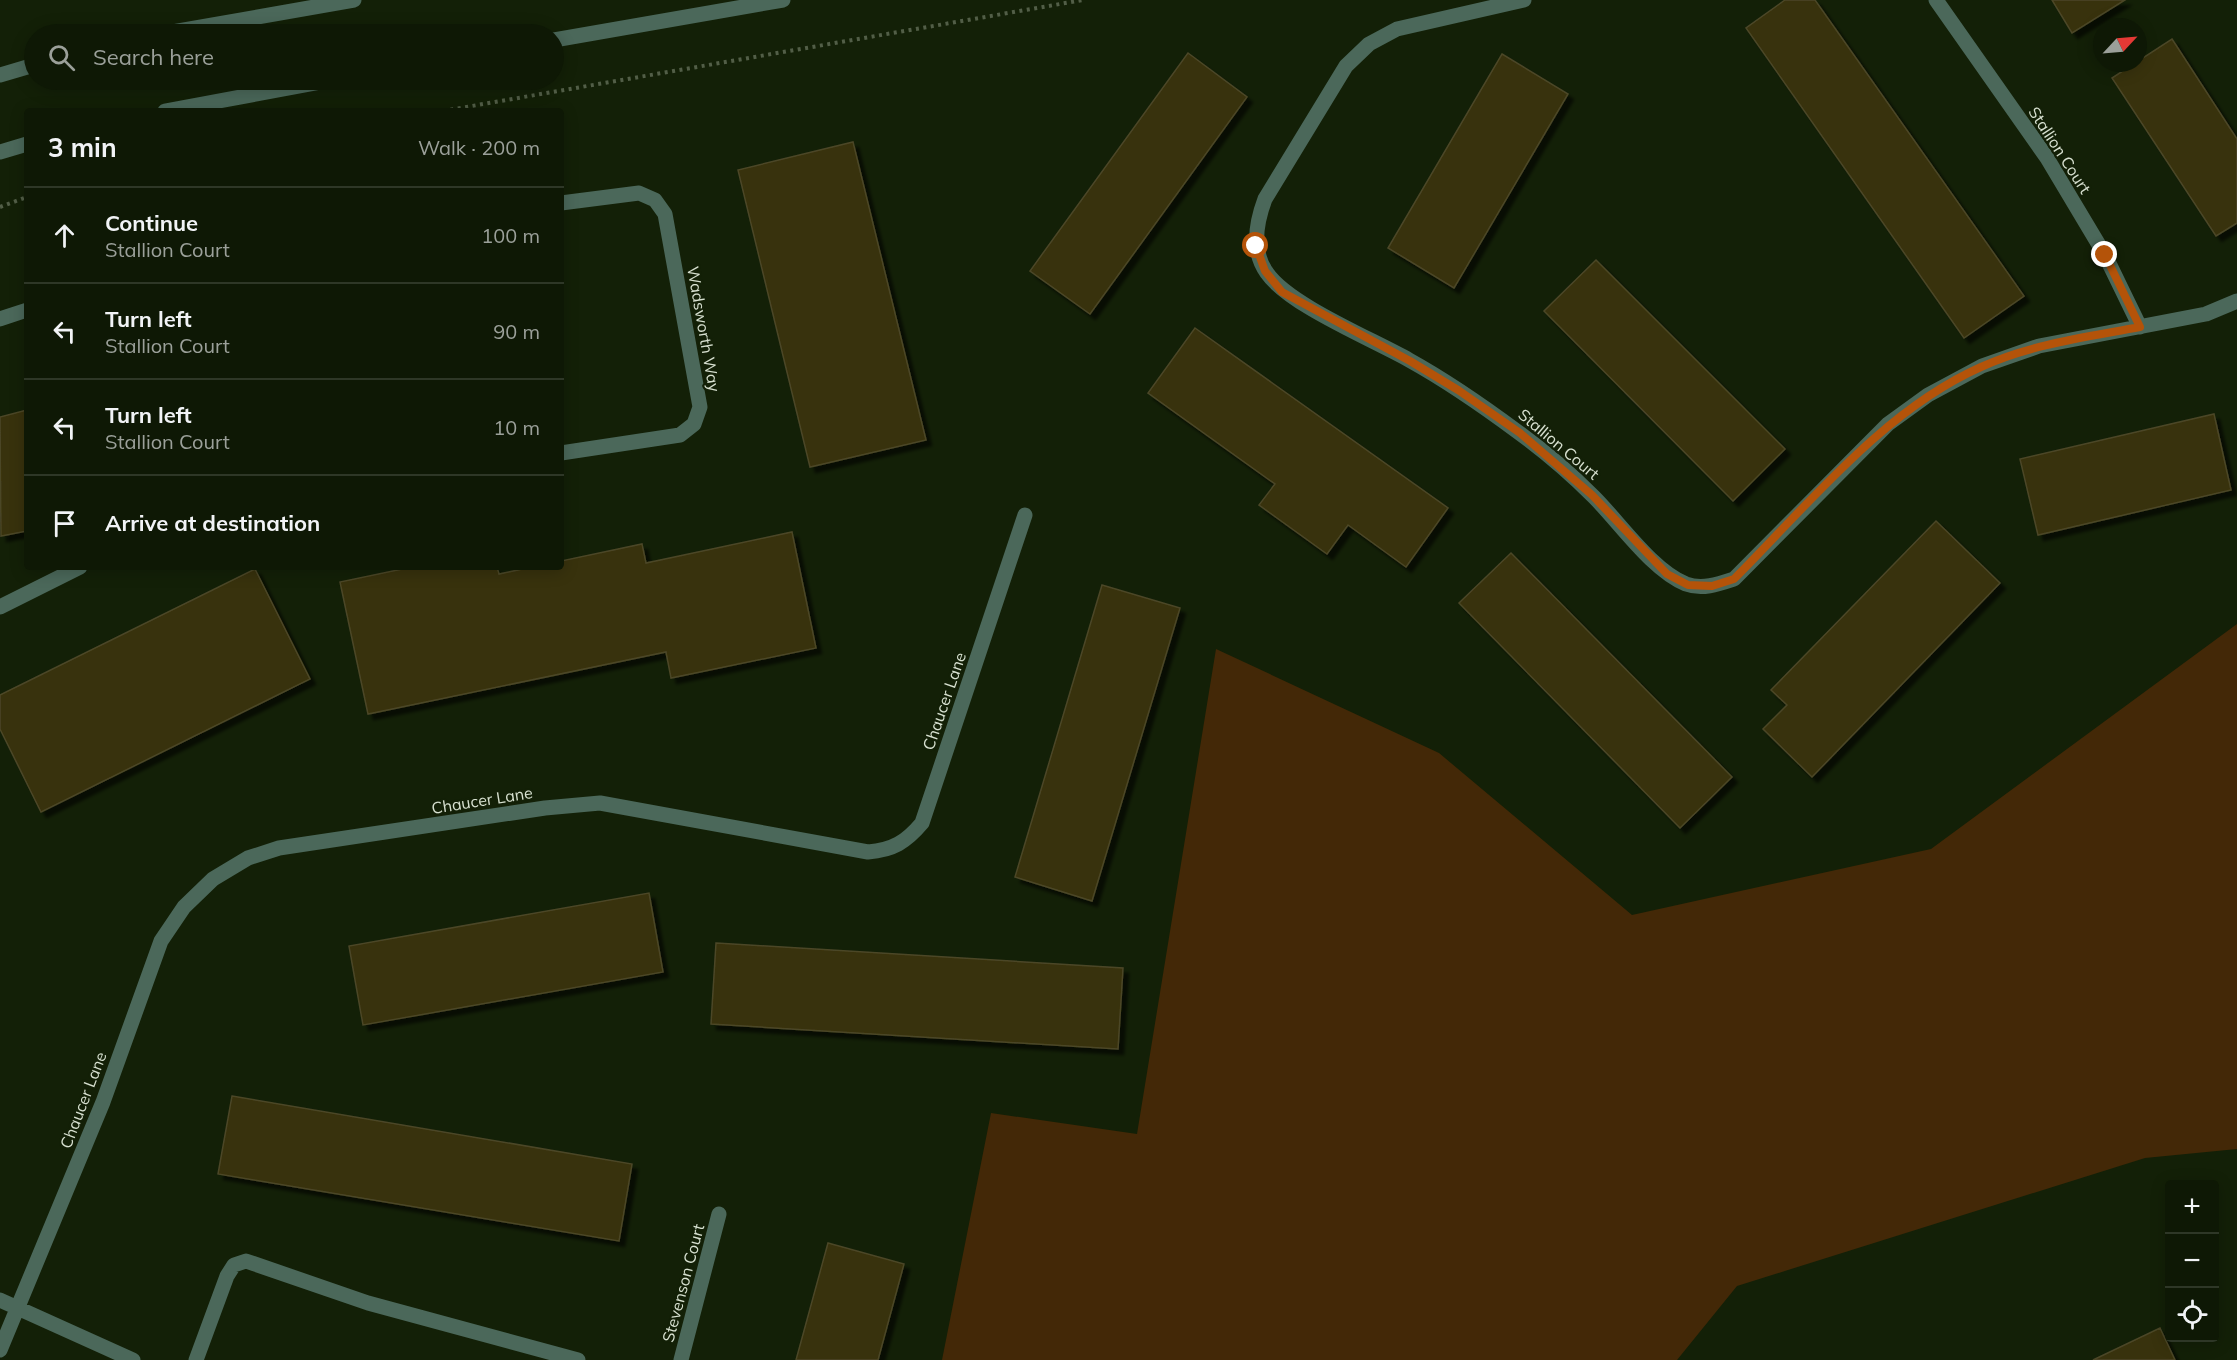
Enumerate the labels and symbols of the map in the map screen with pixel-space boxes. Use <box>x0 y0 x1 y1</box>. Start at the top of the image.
north arrow <box>2093 18 2147 72</box>
street label: Stallion Court <box>2024 103 2096 198</box>
route start <box>1242 232 1268 258</box>
route end <box>2091 241 2117 267</box>
street label: Wadsworth Way <box>683 265 725 394</box>
street label: Stallion Court <box>1514 404 1604 484</box>
street label: Chaucer Lane <box>918 650 970 752</box>
street label: Chaucer Lane <box>430 782 534 818</box>
street label: Chaucer Lane <box>55 1049 111 1151</box>
street label: Stevenson Court <box>658 1221 709 1344</box>

